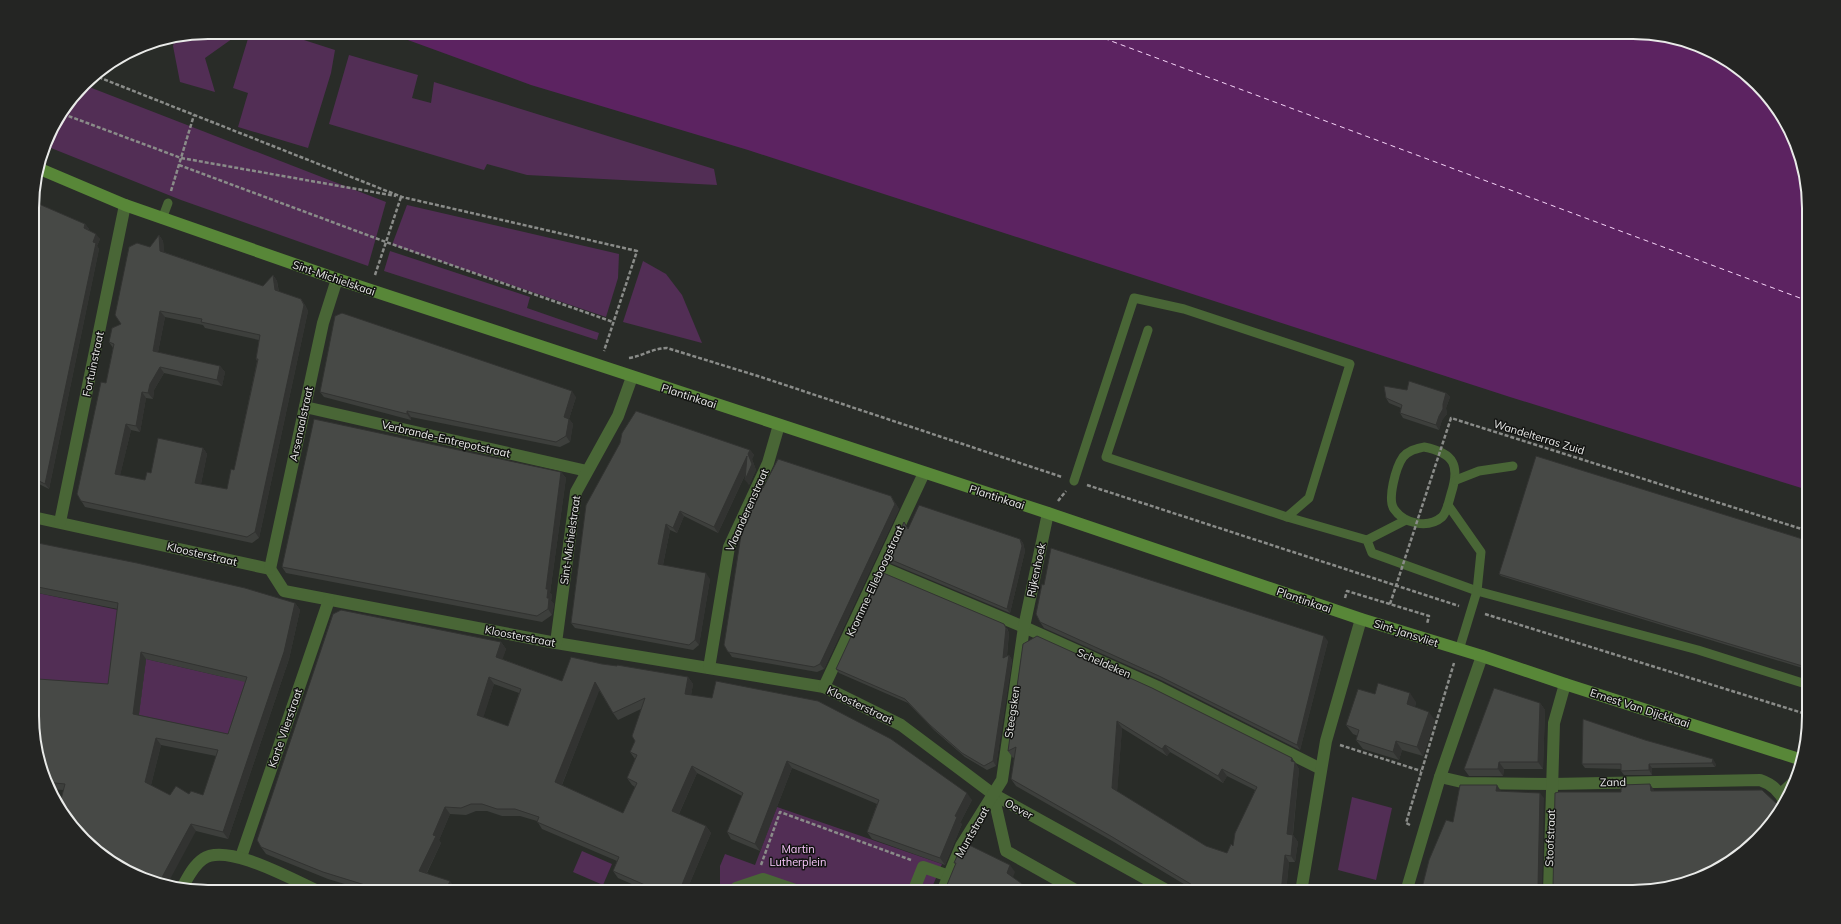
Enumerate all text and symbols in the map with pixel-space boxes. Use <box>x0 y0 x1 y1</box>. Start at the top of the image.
street label: Sint-Michielskaai <box>291 257 377 299</box>
street label: Fortuinstraat <box>79 330 107 398</box>
street label: Plantinkaai <box>660 381 718 411</box>
street label: Arsenaalstraat <box>286 385 316 463</box>
street label: Wandelterras Zuid <box>1492 416 1586 458</box>
street label: Verbrande-Entrepotstraat <box>380 417 512 461</box>
street label: Vlaanderenstraat <box>722 466 772 554</box>
street label: Plantinkaai <box>968 482 1026 512</box>
street label: Sint-Michielstraat <box>557 494 583 585</box>
street label: Kromme-Elleboogstraat <box>843 523 907 639</box>
street label: Kloosterstraat <box>166 539 239 569</box>
street label: Rijkenhoek <box>1023 541 1049 598</box>
street label: Plantinkaai <box>1275 584 1333 616</box>
street label: Sint-Jansvliet <box>1372 616 1440 650</box>
street label: Kloosterstraat <box>484 622 557 650</box>
street label: Scheldeken <box>1075 645 1133 681</box>
street label: Kloosterstraat <box>825 683 895 727</box>
street label: Steegsken <box>1001 685 1023 739</box>
street label: Ernest Van Dijckkaai <box>1588 685 1692 731</box>
street label: Korte Vlierstraat <box>265 686 305 770</box>
street label: Zand <box>1600 775 1626 789</box>
street label: Oever <box>1002 796 1036 822</box>
street label: Muntstraat <box>952 804 992 860</box>
street label: Stoofstraat <box>1542 809 1558 867</box>
park label: Martin Lutherplein <box>770 842 826 869</box>

